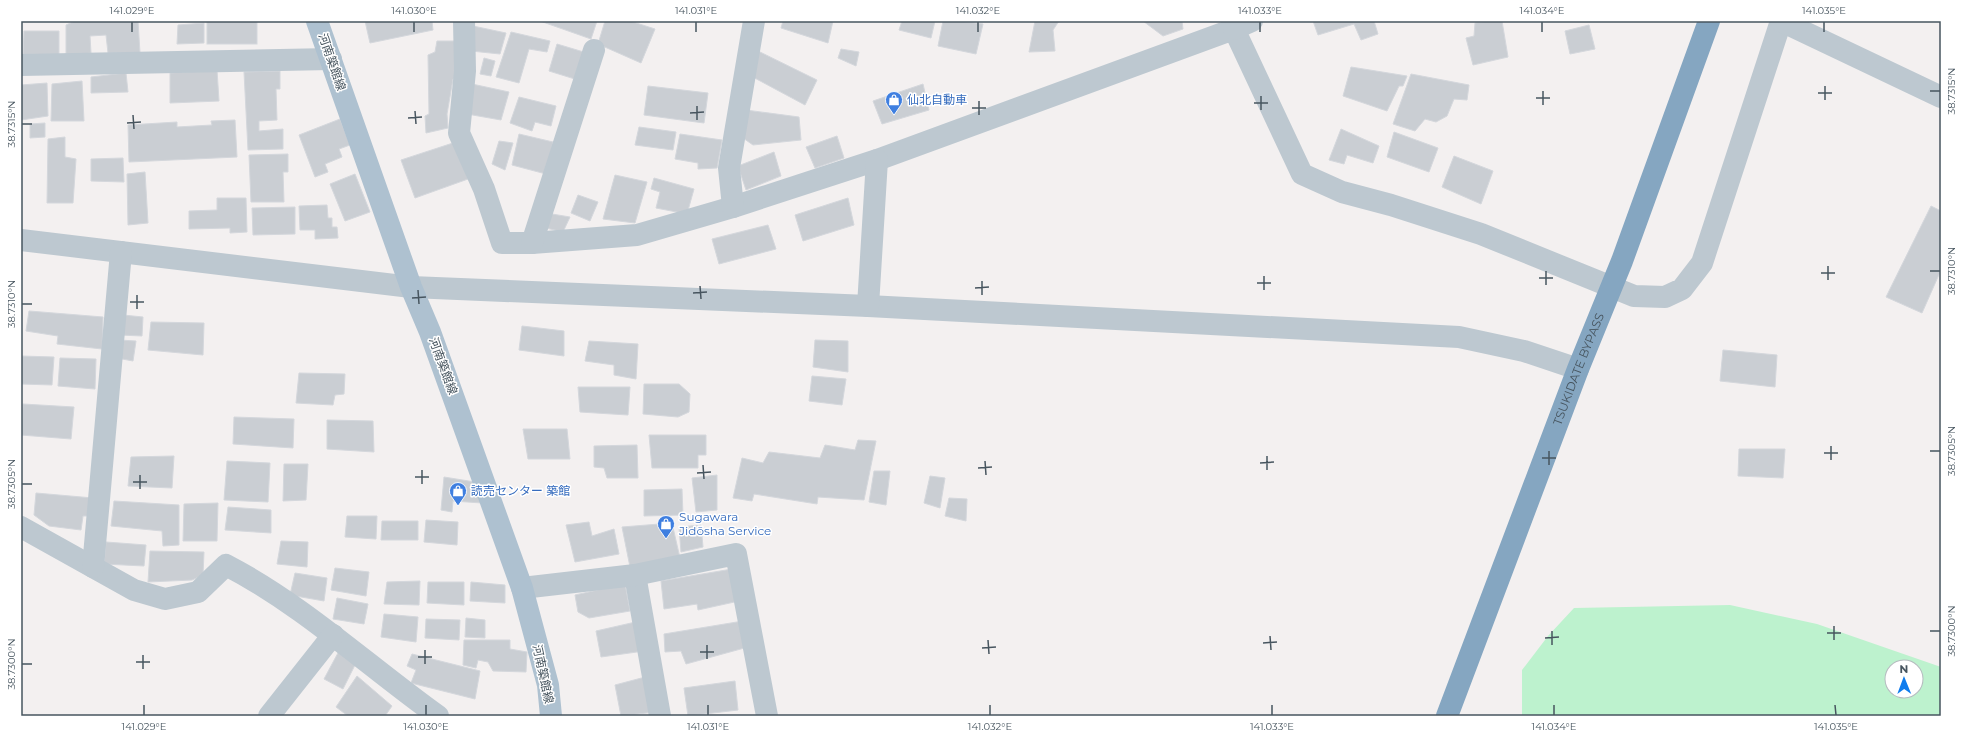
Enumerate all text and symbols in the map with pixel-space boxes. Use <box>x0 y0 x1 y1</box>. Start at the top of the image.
text: 141.029°E <box>110 4 155 17</box>
text: 141.030°E <box>391 4 437 17</box>
text: 141.031°E <box>675 4 717 17</box>
text: 141.032°E <box>956 4 1000 17</box>
text: 141.033°E <box>1238 4 1282 17</box>
text: 141.034°E <box>1520 4 1565 17</box>
text: 141.035°E <box>1802 4 1846 17</box>
street label: 河南築館線 <box>316 31 349 93</box>
text: 38.7315°N <box>1945 68 1958 115</box>
shop icon: 仙北自動車 <box>884 90 904 115</box>
place label: 仙北自動車 <box>907 92 967 107</box>
text: 38.7315°N <box>5 101 18 148</box>
text: 38.7310°N <box>1945 247 1958 295</box>
text: 38.7310°N <box>5 280 18 328</box>
street label: TSUKIDATE BYPASS <box>1549 311 1607 427</box>
street label: 河南築館線 <box>426 335 461 397</box>
text: 38.7305°N <box>1945 426 1958 476</box>
text: 38.7305°N <box>5 459 18 509</box>
shop icon: 読売センター 築館 <box>448 481 468 506</box>
place label: 読売センター 築館 <box>471 483 570 498</box>
place label: Sugawara Jidōsha Service <box>678 509 771 538</box>
shop icon: Sugawara Jidōsha Service <box>656 514 676 539</box>
text: 38.7300°N <box>1945 605 1958 657</box>
text: 38.7300°N <box>5 638 18 690</box>
street label: 河南築館線 <box>530 643 557 705</box>
north arrow <box>1884 659 1924 699</box>
text: N <box>1899 662 1908 676</box>
text: 141.029°E <box>122 720 167 733</box>
text: 141.030°E <box>403 720 449 733</box>
text: 141.031°E <box>687 720 729 733</box>
text: 141.032°E <box>968 720 1012 733</box>
text: 141.033°E <box>1250 720 1294 733</box>
text: 141.034°E <box>1532 720 1577 733</box>
text: 141.035°E <box>1814 720 1858 733</box>

